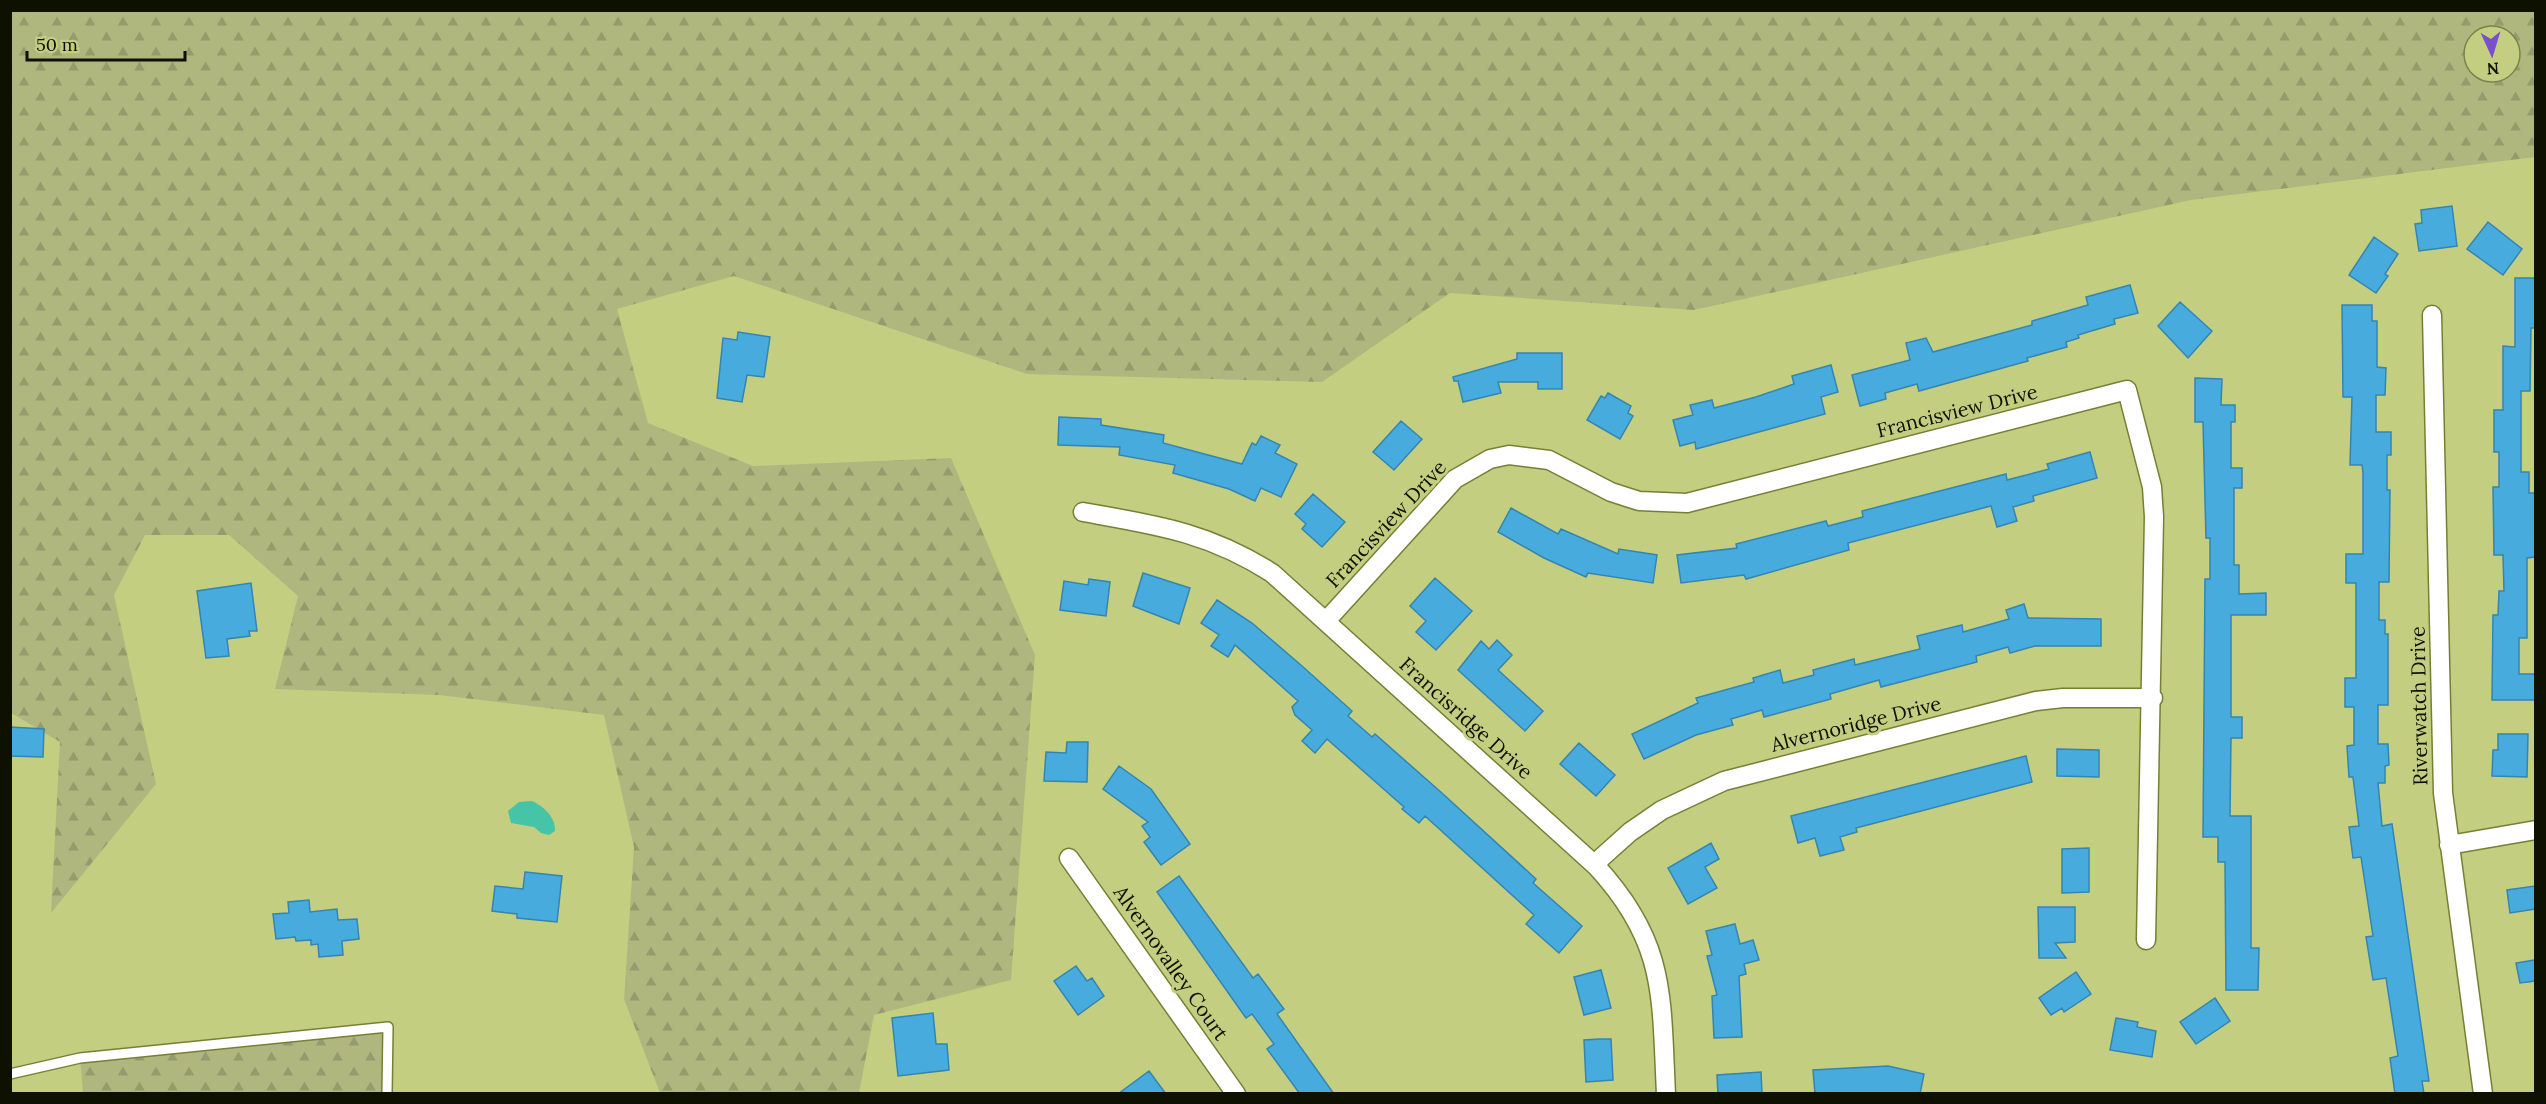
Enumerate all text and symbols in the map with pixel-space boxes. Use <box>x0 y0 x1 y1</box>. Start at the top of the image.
scale bar <box>27 24 184 62</box>
north arrow <box>2462 24 2522 84</box>
text: 50 m <box>36 33 78 56</box>
text: N <box>2486 59 2500 79</box>
street label: Francisview Drive <box>1874 378 2040 443</box>
street label: Francisview Drive <box>1320 455 1451 593</box>
street label: Riverwatch Drive <box>2405 626 2432 786</box>
street label: Francisridge Drive <box>1395 651 1538 784</box>
street label: Alvernoridge Drive <box>1767 690 1944 757</box>
street label: Alvernovalley Court <box>1108 880 1234 1045</box>

